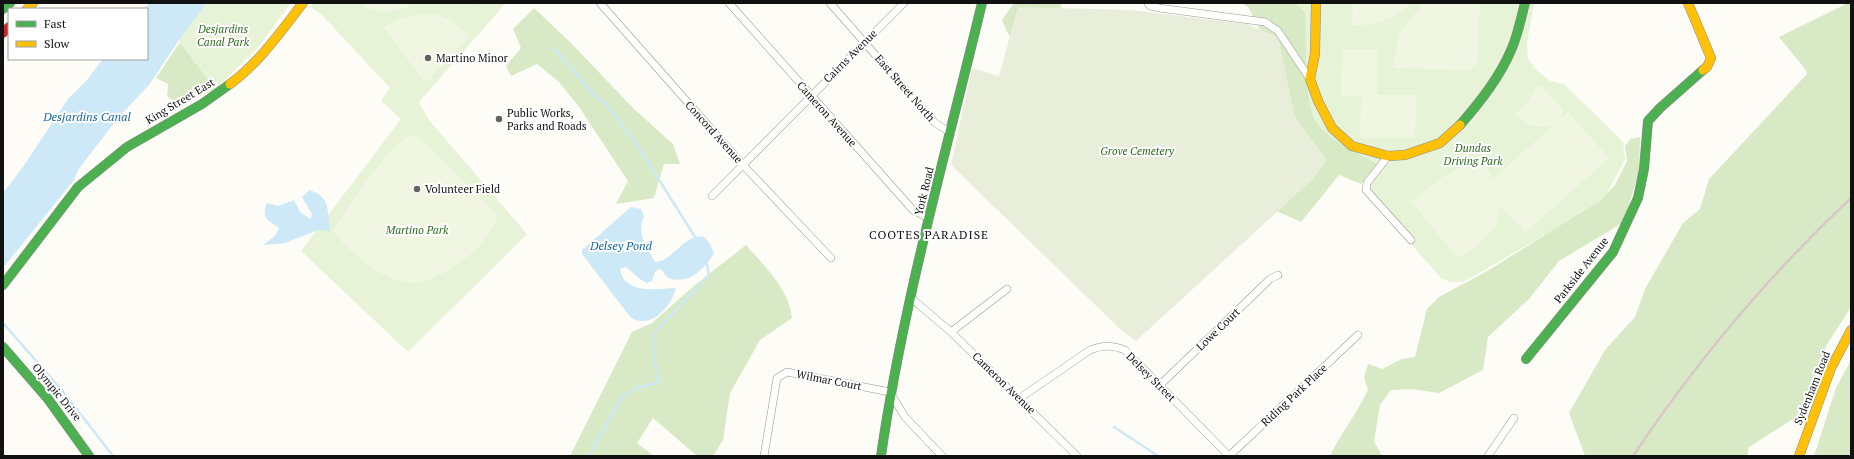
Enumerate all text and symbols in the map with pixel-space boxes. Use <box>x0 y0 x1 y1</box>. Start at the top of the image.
legend <box>8 8 148 60</box>
text: Fast <box>44 16 67 31</box>
park label: Desjardins Canal Park <box>197 22 250 49</box>
street label: Cairns Avenue <box>820 26 880 86</box>
text: Slow <box>44 36 70 51</box>
place label: Martino Minor <box>436 51 508 65</box>
street label: East Street North <box>872 52 938 125</box>
marker: Martino Minor <box>423 53 433 63</box>
street label: King Street East <box>143 75 217 127</box>
street label: Cameron Avenue <box>794 78 860 150</box>
street label: Concord Avenue <box>682 98 746 166</box>
place label: Public Works, Parks and Roads <box>507 106 587 133</box>
water label: Desjardins Canal <box>42 109 132 124</box>
marker: Public Works, Parks and Roads <box>494 114 504 124</box>
park label: Dundas Driving Park <box>1443 141 1503 168</box>
park label: Grove Cemetery <box>1100 144 1175 158</box>
street label: York Road <box>911 165 937 217</box>
place label: Volunteer Field <box>425 182 500 196</box>
marker: Volunteer Field <box>412 184 422 194</box>
park label: Martino Park <box>385 223 449 237</box>
district label: COOTES PARADISE <box>869 227 989 242</box>
street label: Parkside Avenue <box>1551 234 1611 306</box>
water label: Delsey Pond <box>589 238 653 253</box>
street label: Lowe Court <box>1193 305 1243 353</box>
street label: Cameron Avenue <box>969 349 1039 417</box>
street label: Delsey Street <box>1123 349 1179 405</box>
street label: Sydenham Road <box>1791 349 1833 427</box>
street label: Olympic Drive <box>30 360 85 424</box>
street label: Riding Park Place <box>1258 360 1330 429</box>
street label: Wilmar Court <box>795 367 863 393</box>

